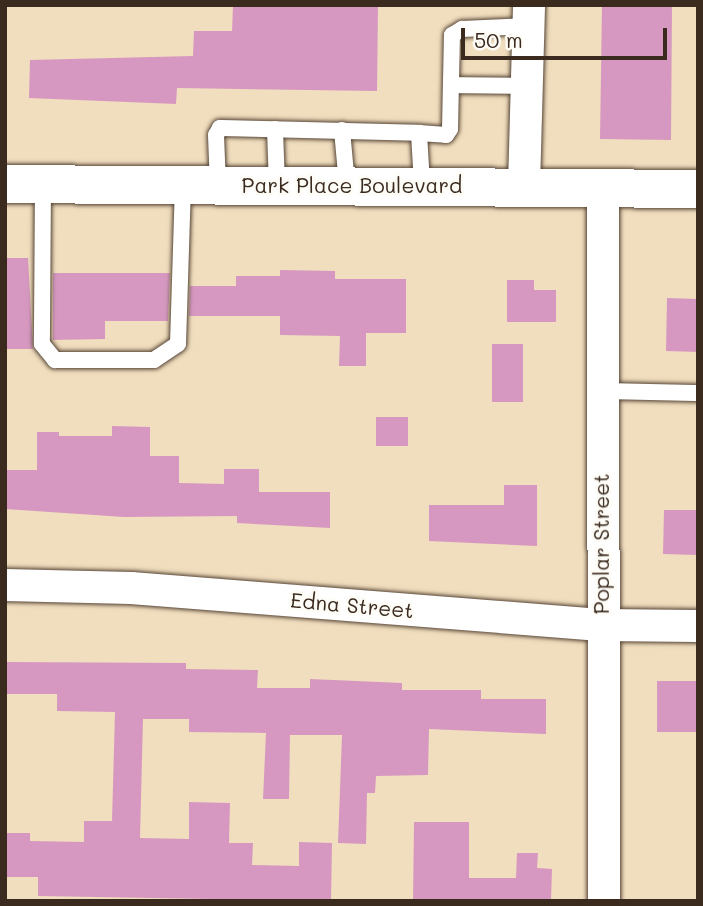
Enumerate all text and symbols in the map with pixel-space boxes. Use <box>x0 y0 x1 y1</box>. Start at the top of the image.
scale bar <box>465 14 672 58</box>
text: 50 m <box>474 26 523 53</box>
street label: Park Place Boulevard <box>242 172 462 198</box>
street label: Poplar Street <box>588 474 614 614</box>
street label: Edna Street <box>289 587 415 623</box>

